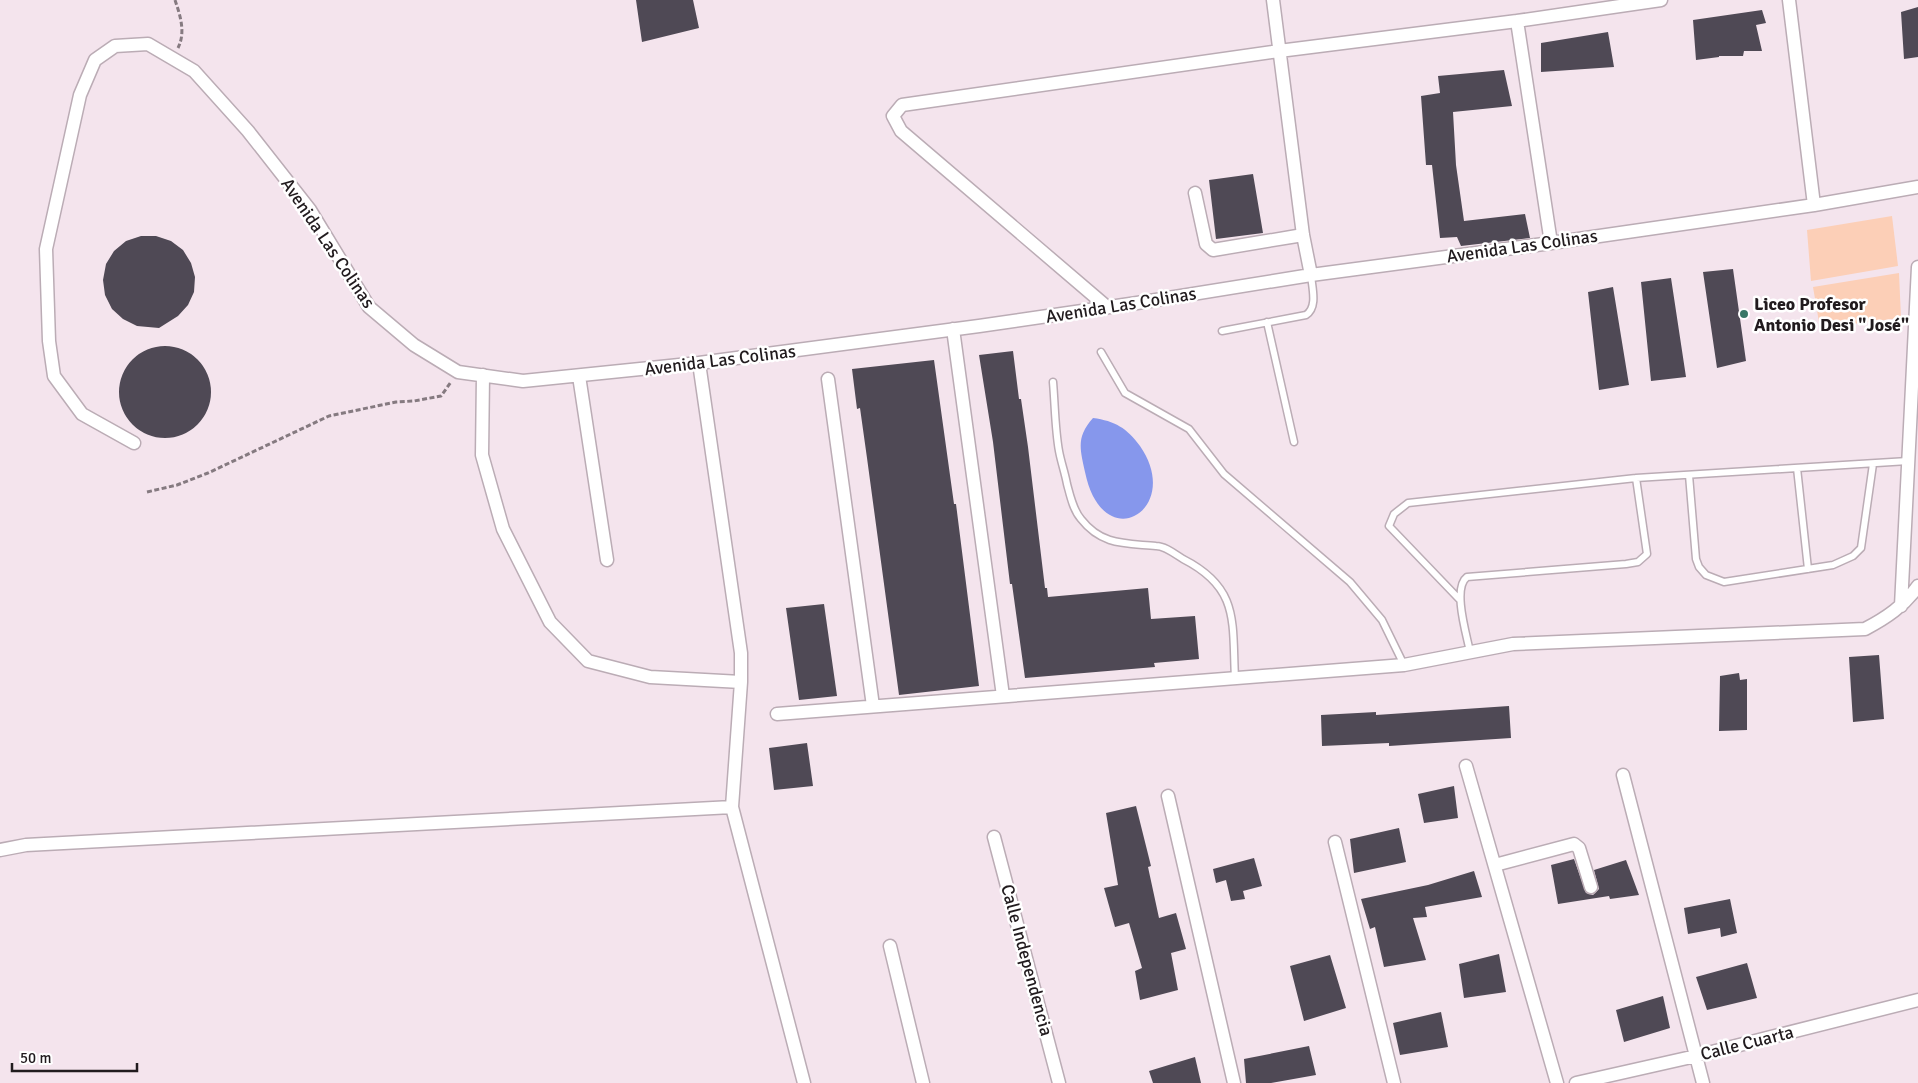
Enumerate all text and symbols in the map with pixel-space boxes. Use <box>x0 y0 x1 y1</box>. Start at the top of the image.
street label: Avenida Las Colinas <box>276 174 380 312</box>
street label: Avenida Las Colinas <box>1445 225 1599 267</box>
street label: Avenida Las Colinas <box>1044 282 1198 328</box>
place label: Liceo Profesor Antonio Desi "José" <box>1754 293 1909 336</box>
marker: Liceo Profesor Antonio Desi "José" <box>1738 308 1750 320</box>
street label: Avenida Las Colinas <box>643 340 797 380</box>
street label: Calle Independencia <box>996 882 1058 1038</box>
street label: Calle Cuarta <box>1698 1021 1796 1065</box>
scale bar <box>12 1040 138 1072</box>
text: 50 m <box>20 1049 51 1067</box>

